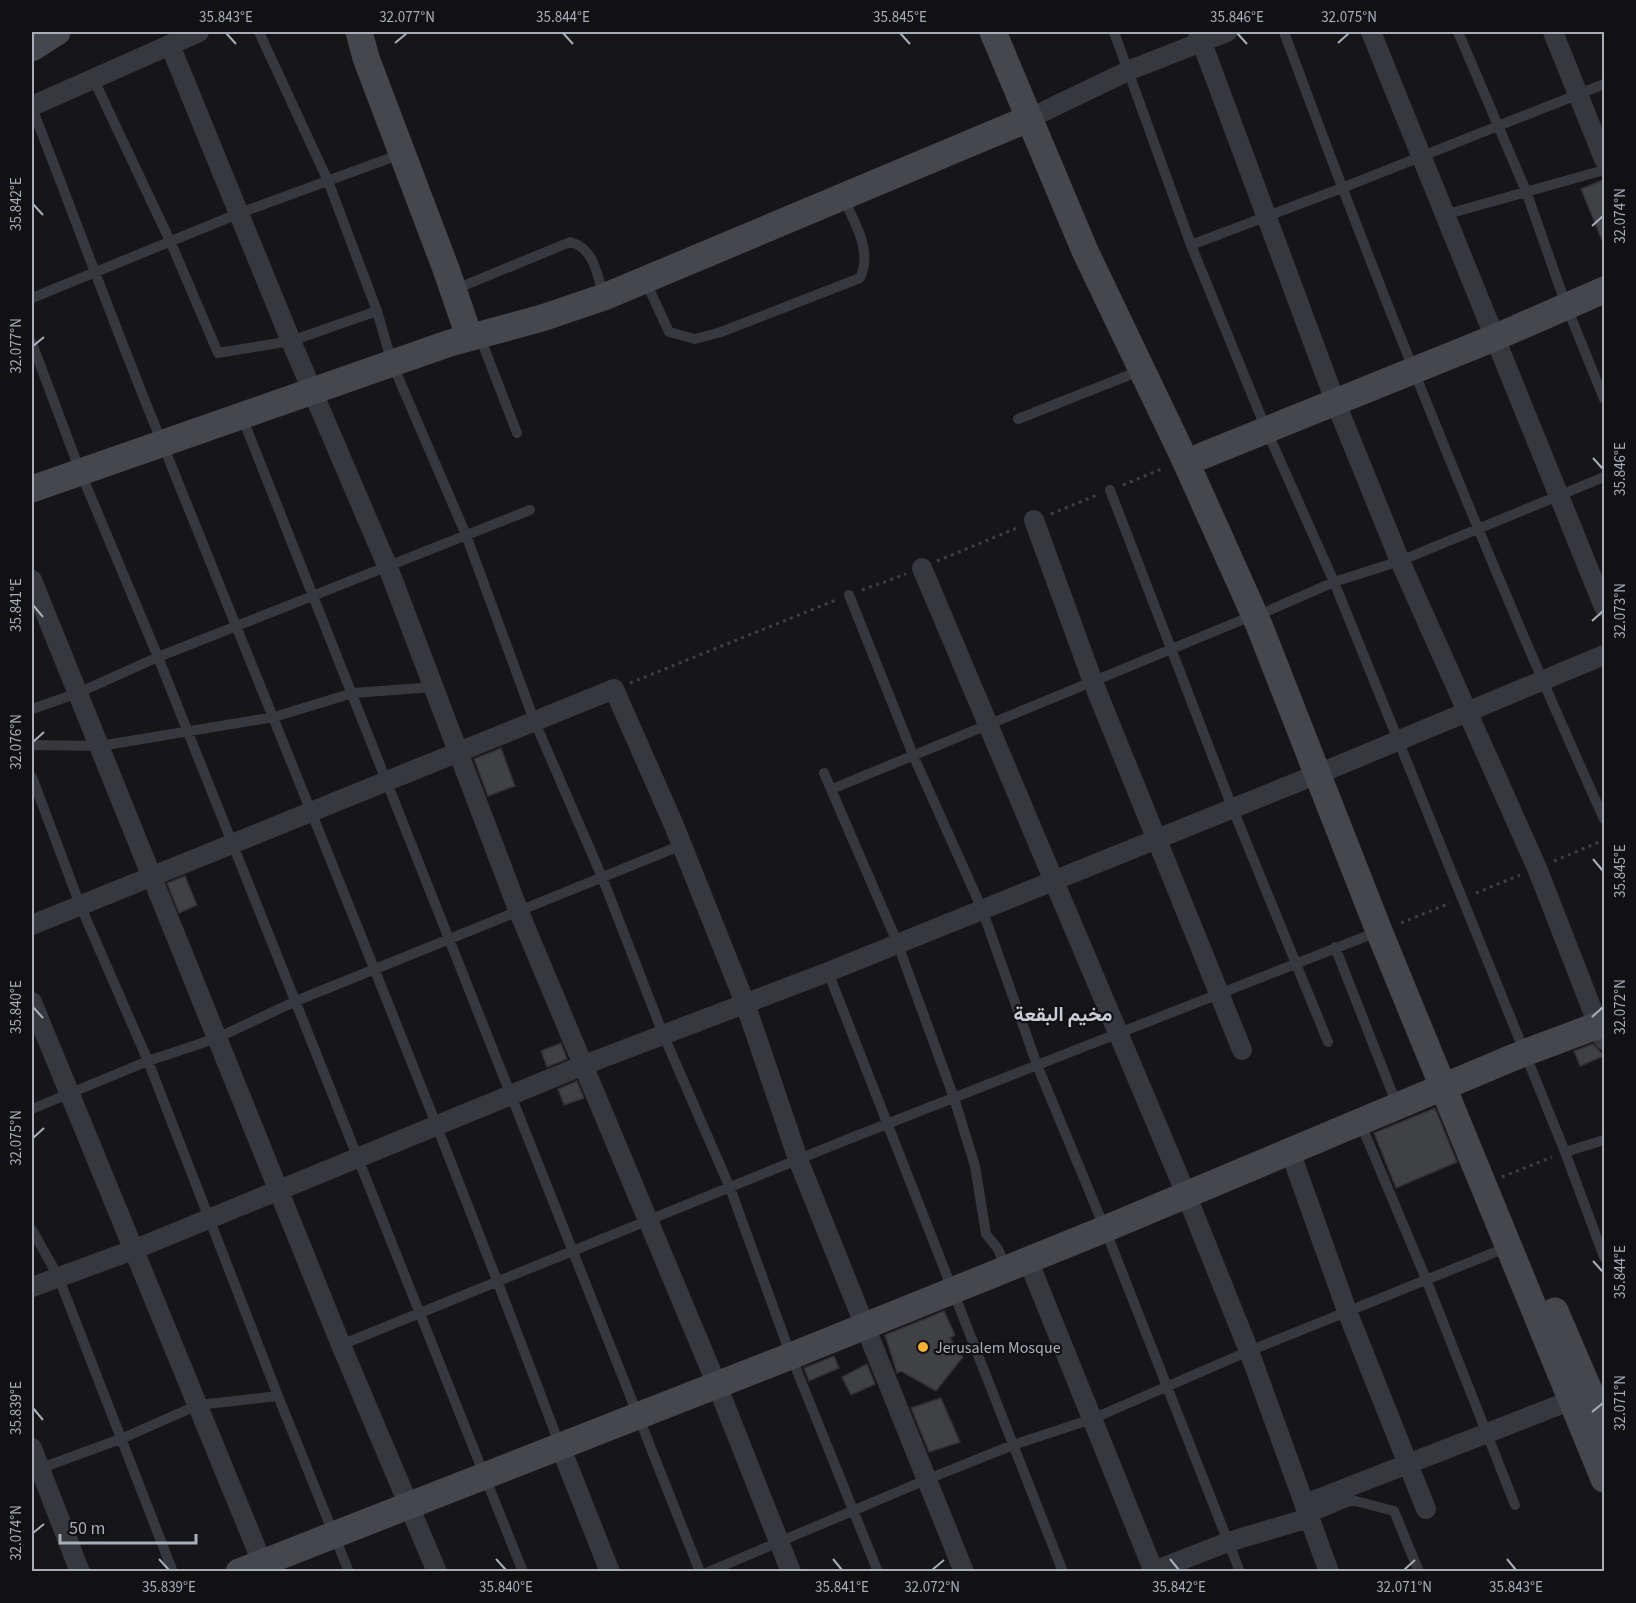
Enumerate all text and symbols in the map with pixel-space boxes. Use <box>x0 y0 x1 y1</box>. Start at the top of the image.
text: 35.843°E <box>199 7 253 28</box>
text: 32.077°N <box>379 7 435 28</box>
text: 35.844°E <box>536 7 590 28</box>
text: 35.845°E <box>873 7 927 28</box>
text: 35.846°E <box>1210 7 1264 28</box>
text: 32.075°N <box>1321 7 1377 28</box>
text: 35.842°E <box>6 177 27 231</box>
text: 32.074°N <box>1610 188 1631 244</box>
text: 32.077°N <box>6 318 27 374</box>
text: 35.846°E <box>1610 442 1631 496</box>
text: 35.841°E <box>6 578 27 632</box>
text: 32.073°N <box>1610 583 1631 639</box>
text: 32.076°N <box>6 714 27 770</box>
text: 35.845°E <box>1610 844 1631 898</box>
text: 32.072°N <box>1610 979 1631 1035</box>
text: 35.840°E <box>6 980 27 1034</box>
district label: مخيم البقعة <box>1014 1001 1113 1029</box>
text: 32.075°N <box>6 1110 27 1166</box>
text: 35.844°E <box>1610 1245 1631 1299</box>
place label: Jerusalem Mosque <box>935 1337 1061 1359</box>
marker: Jerusalem Mosque <box>916 1340 930 1354</box>
text: 32.071°N <box>1610 1375 1631 1431</box>
text: 35.839°E <box>6 1381 27 1435</box>
text: 32.074°N <box>6 1505 27 1561</box>
scale bar <box>60 1507 196 1545</box>
text: 50 m <box>69 1516 105 1541</box>
text: 35.839°E <box>142 1577 196 1598</box>
text: 35.840°E <box>479 1577 533 1598</box>
text: 35.841°E <box>815 1577 869 1598</box>
text: 32.072°N <box>904 1577 960 1598</box>
text: 35.842°E <box>1152 1577 1206 1598</box>
text: 32.071°N <box>1376 1577 1432 1598</box>
text: 35.843°E <box>1489 1577 1543 1598</box>

